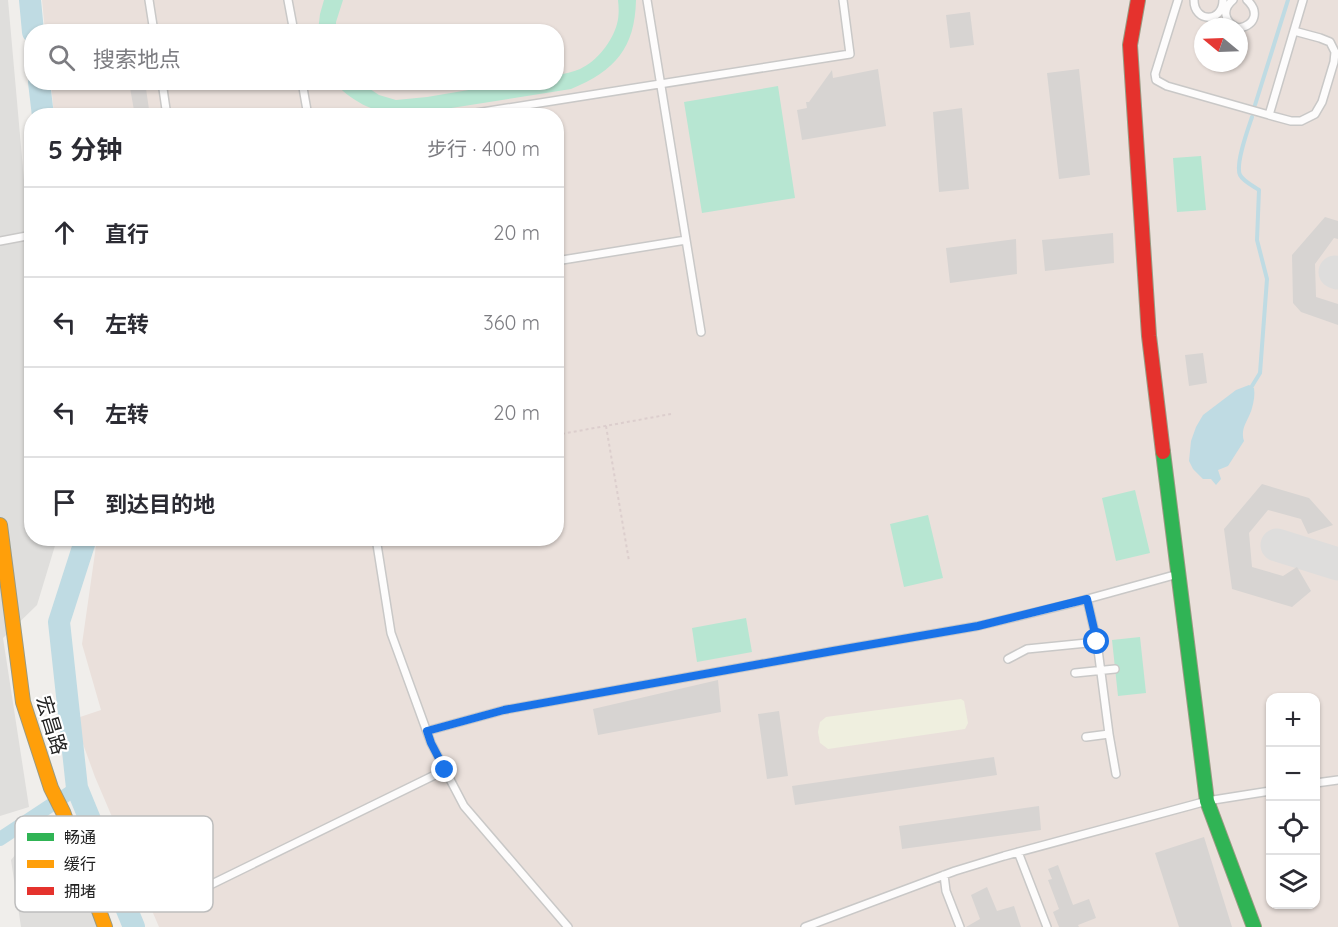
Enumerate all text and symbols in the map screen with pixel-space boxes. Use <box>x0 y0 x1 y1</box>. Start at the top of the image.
north arrow <box>1194 18 1248 72</box>
search box <box>24 24 564 90</box>
icon: search <box>45 41 78 74</box>
text: 搜索地点 <box>93 45 181 73</box>
text: 5 分钟 <box>48 133 122 166</box>
text: 步行 · 400 m <box>427 136 540 161</box>
icon: ahead <box>48 216 81 249</box>
text: 直行 <box>105 220 149 248</box>
text: 20 m <box>493 220 540 245</box>
icon: left <box>48 306 81 339</box>
text: 左转 <box>105 310 149 338</box>
text: 360 m <box>483 310 540 335</box>
icon: left <box>48 396 81 429</box>
text: 左转 <box>105 400 149 428</box>
text: 20 m <box>493 400 540 425</box>
icon: arrive <box>48 486 81 519</box>
text: 到达目的地 <box>105 490 215 518</box>
route start <box>1083 628 1109 654</box>
street label: 宏昌路 <box>31 693 73 757</box>
map controls <box>1266 693 1320 909</box>
button: + <box>1266 693 1320 747</box>
button: − <box>1266 747 1320 801</box>
route end <box>431 756 457 782</box>
button: locate <box>1266 801 1320 855</box>
legend <box>15 816 213 912</box>
text: 畅通 <box>64 827 96 847</box>
text: 缓行 <box>64 854 96 874</box>
button: layers <box>1266 855 1320 909</box>
text: 拥堵 <box>64 881 96 901</box>

